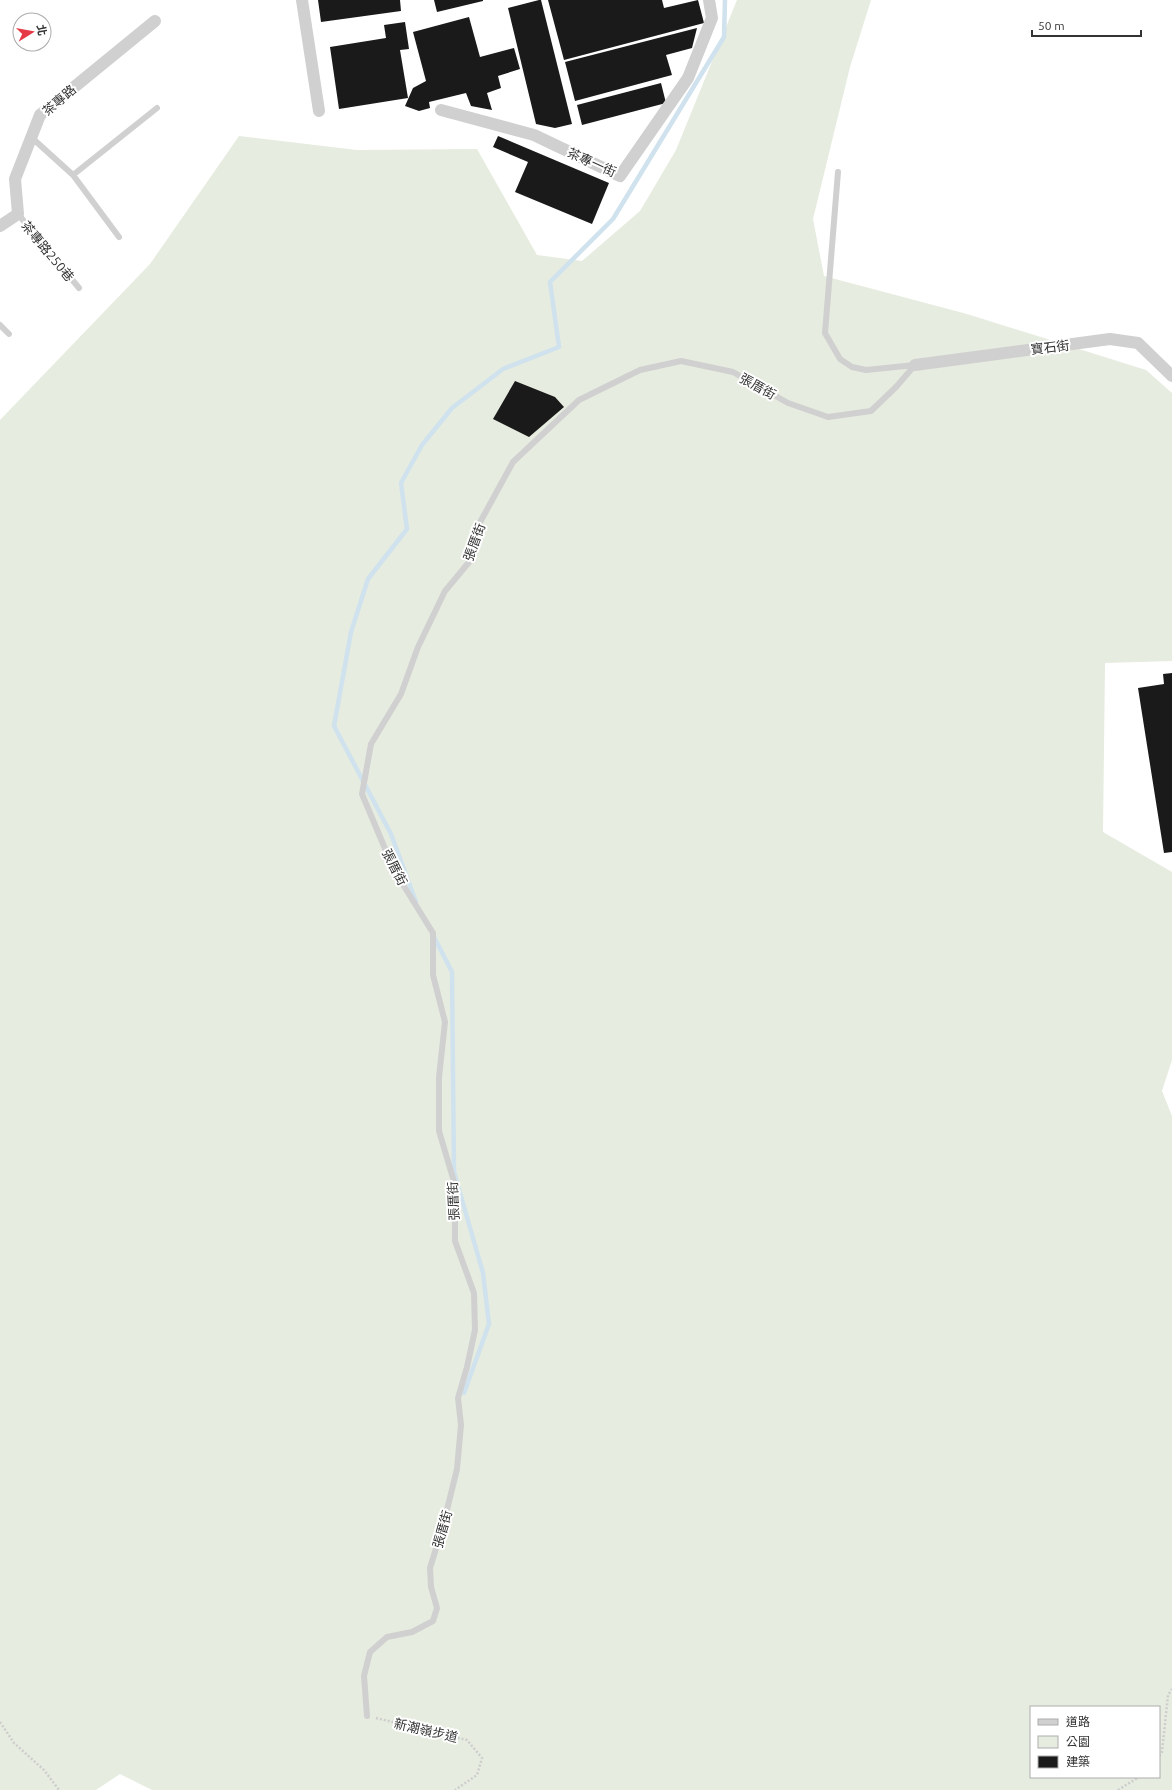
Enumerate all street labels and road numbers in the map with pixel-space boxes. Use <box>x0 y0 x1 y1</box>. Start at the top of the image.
street label: 茶專路 <box>40 82 78 118</box>
street label: 茶專一街 <box>565 145 619 179</box>
street label: 茶專路250巷 <box>19 218 77 284</box>
street label: 寶石街 <box>1030 338 1070 356</box>
street label: 張厝街 <box>738 370 778 402</box>
street label: 張厝街 <box>461 521 487 563</box>
street label: 張厝街 <box>380 846 410 888</box>
street label: 張厝街 <box>445 1181 461 1221</box>
street label: 張厝街 <box>430 1508 454 1550</box>
street label: 新潮嶺步道 <box>393 1716 459 1744</box>

